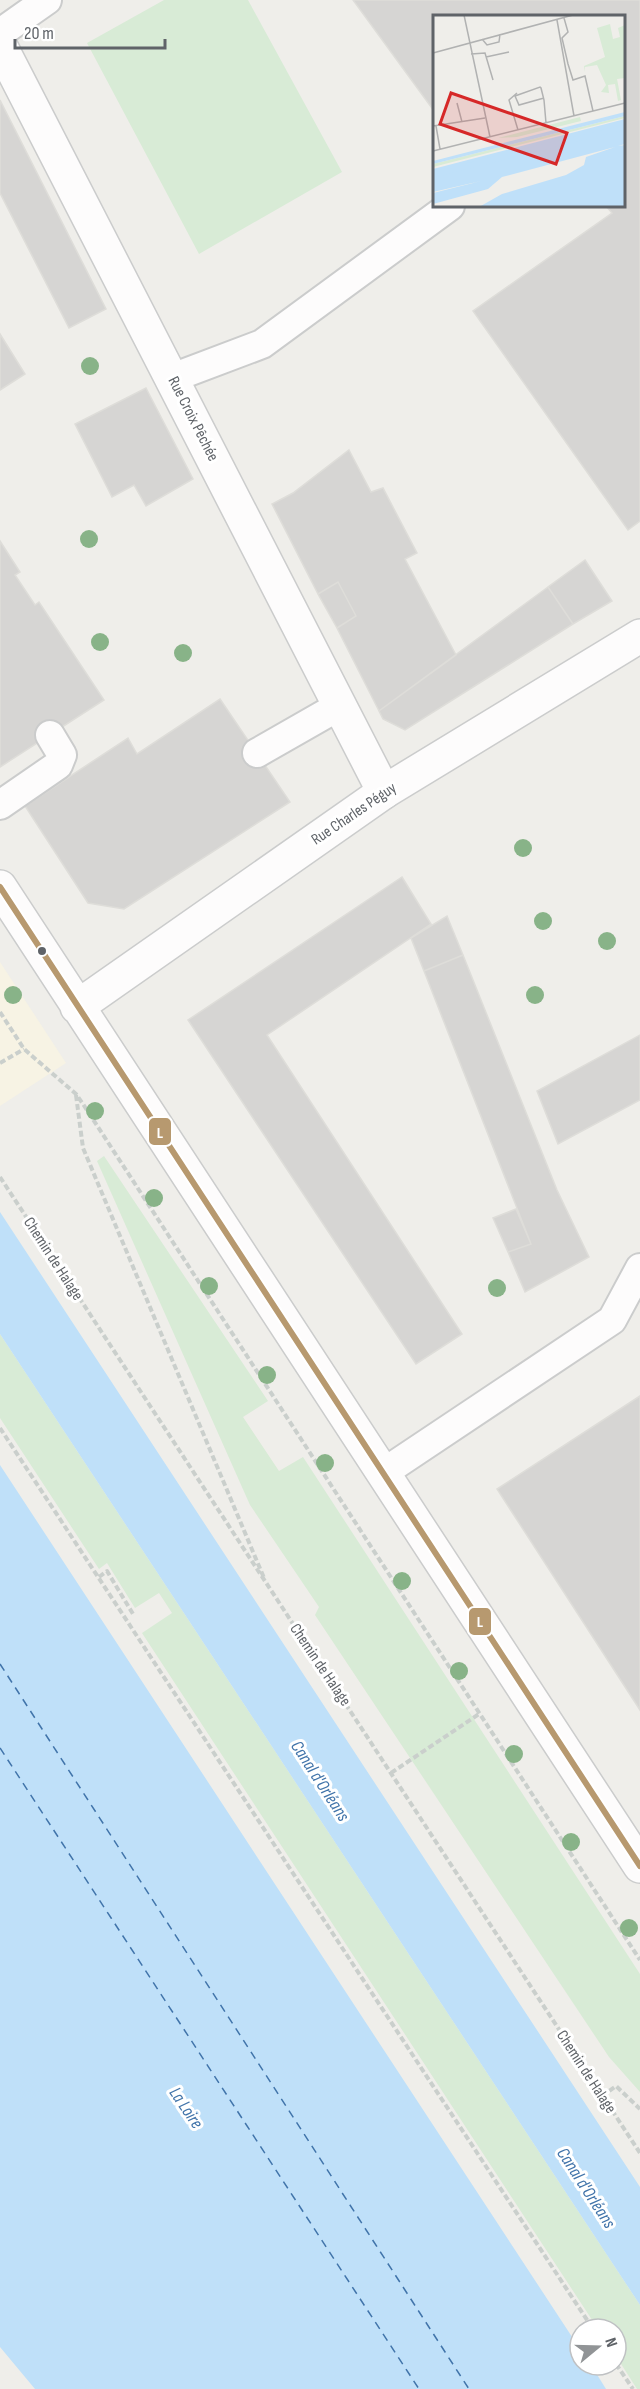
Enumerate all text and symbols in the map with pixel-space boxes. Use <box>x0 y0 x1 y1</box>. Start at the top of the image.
scale bar <box>15 12 165 50</box>
inset map <box>433 15 625 207</box>
text: 20 m <box>24 23 54 44</box>
street label: Rue Croix Pêchée <box>164 373 222 465</box>
street label: Rue Charles Péguy <box>308 779 400 849</box>
unlabelled marker <box>36 945 48 957</box>
line badge: L <box>148 1117 172 1146</box>
text: L <box>157 1124 164 1143</box>
street label: Chemin de Halage <box>19 1214 87 1304</box>
line badge: L <box>468 1607 492 1636</box>
text: L <box>477 1613 484 1632</box>
street label: Chemin de Halage <box>285 1620 355 1710</box>
water label: Canal d'Orléans <box>286 1737 354 1826</box>
street label: Chemin de Halage <box>552 2027 620 2117</box>
water label: La Loire <box>165 2083 207 2133</box>
water label: Canal d'Orléans <box>552 2144 620 2233</box>
north arrow <box>568 2317 628 2377</box>
text: N <box>600 2335 621 2350</box>

